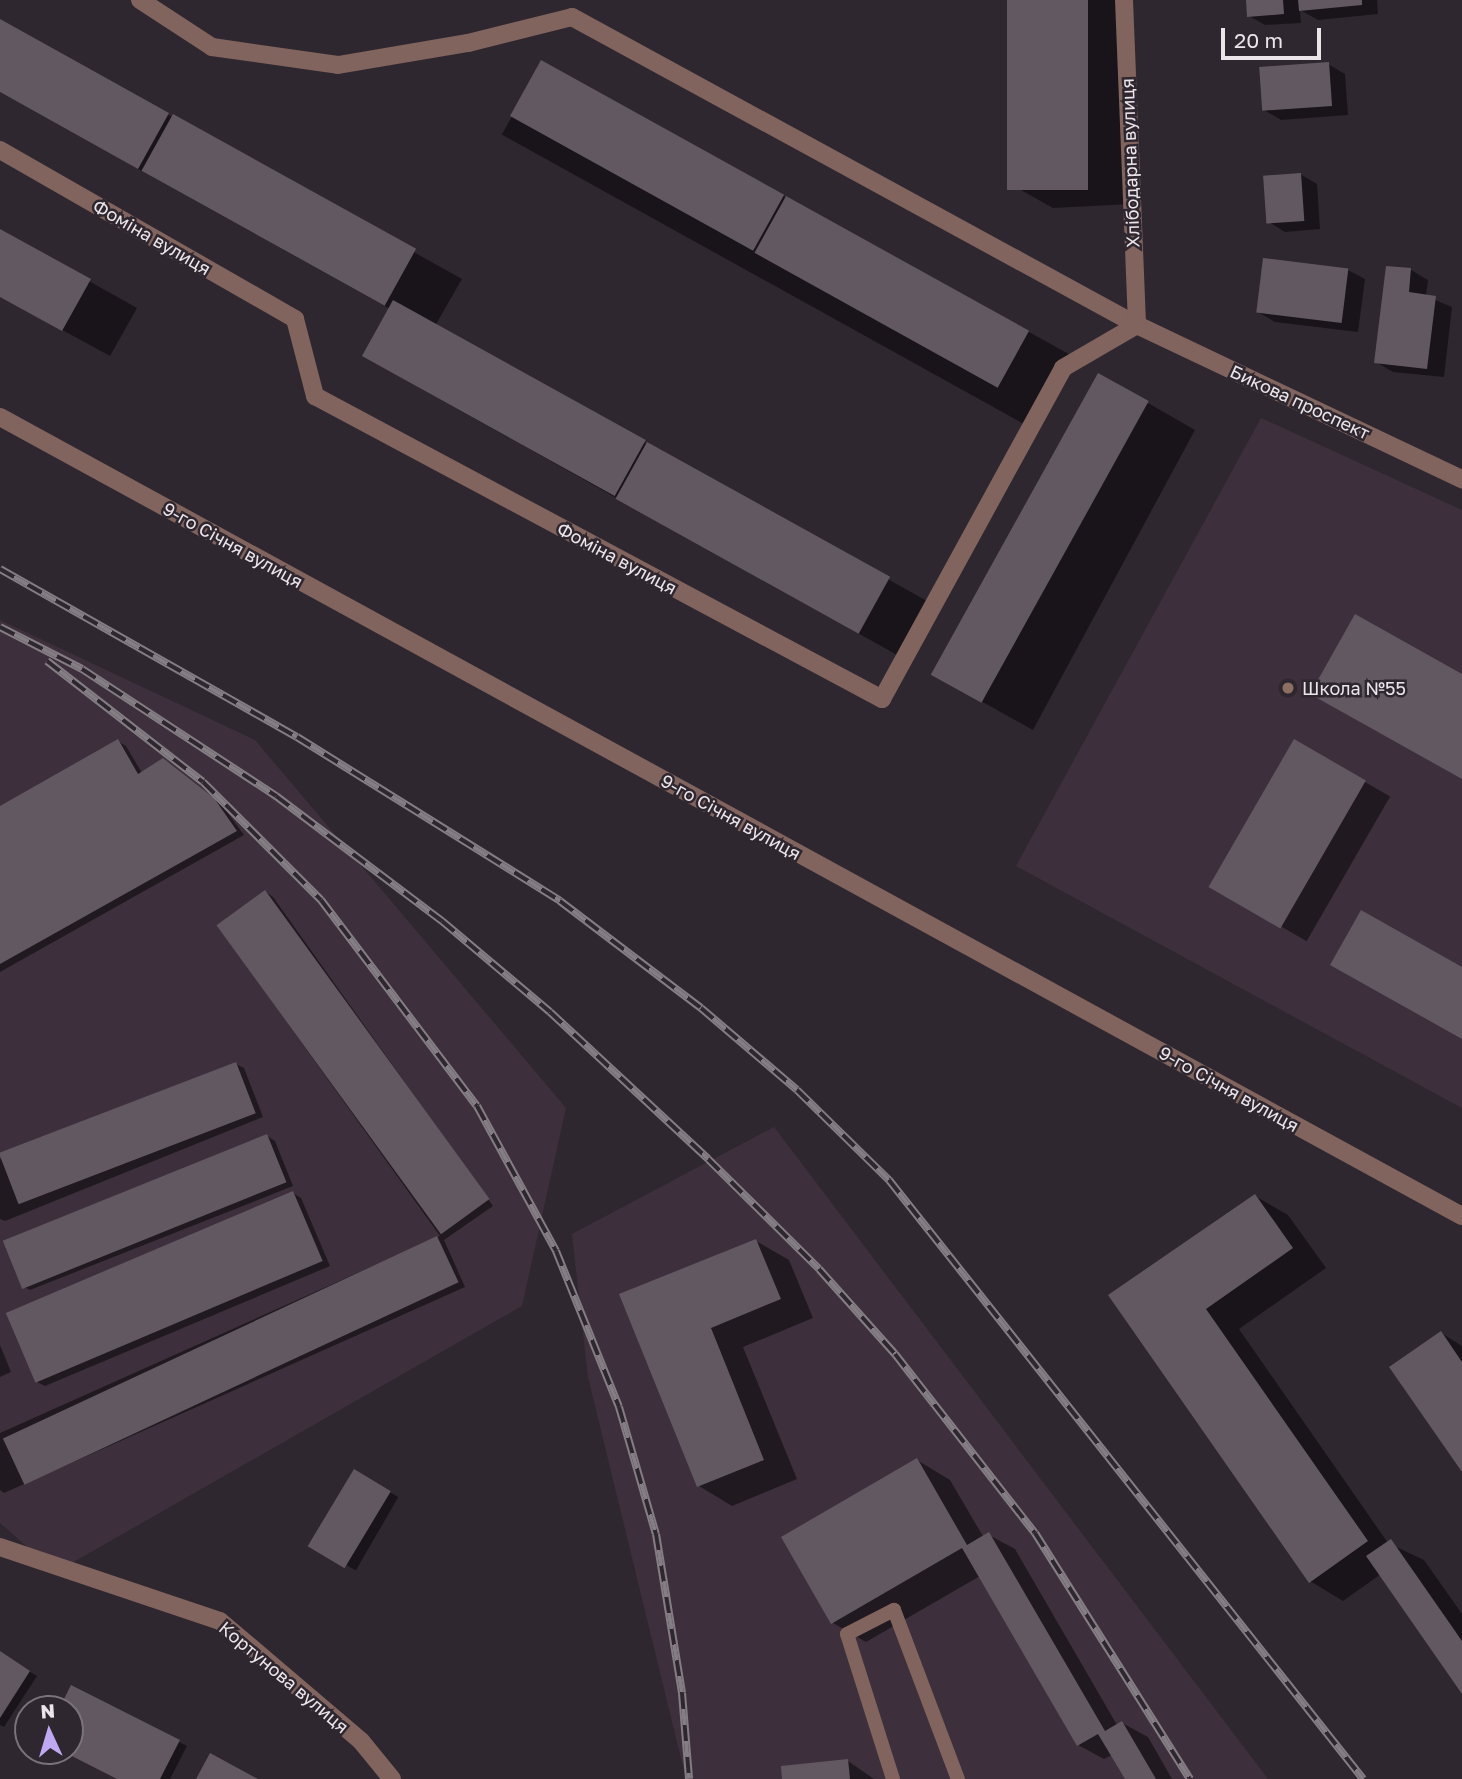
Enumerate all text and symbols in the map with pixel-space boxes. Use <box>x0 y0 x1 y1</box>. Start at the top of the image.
scale bar <box>1224 14 1324 58</box>
text: 20 m <box>1234 27 1283 53</box>
street label: Хлібодарна вулиця <box>1116 78 1144 248</box>
street label: Фоміна вулиця <box>89 195 215 279</box>
street label: Бикова проспект <box>1227 360 1373 444</box>
street label: 9-го Січня вулиця <box>159 498 307 592</box>
street label: Фоміна вулиця <box>553 517 681 599</box>
place label: Школа №55 <box>1302 677 1406 699</box>
marker: Школа №55 <box>1280 680 1296 696</box>
street label: 9-го Січня вулиця <box>657 770 805 864</box>
street label: 9-го Січня вулиця <box>1155 1042 1303 1136</box>
street label: Кортунова вулиця <box>215 1617 353 1737</box>
north arrow <box>14 1695 84 1765</box>
text: N <box>40 1699 56 1723</box>

